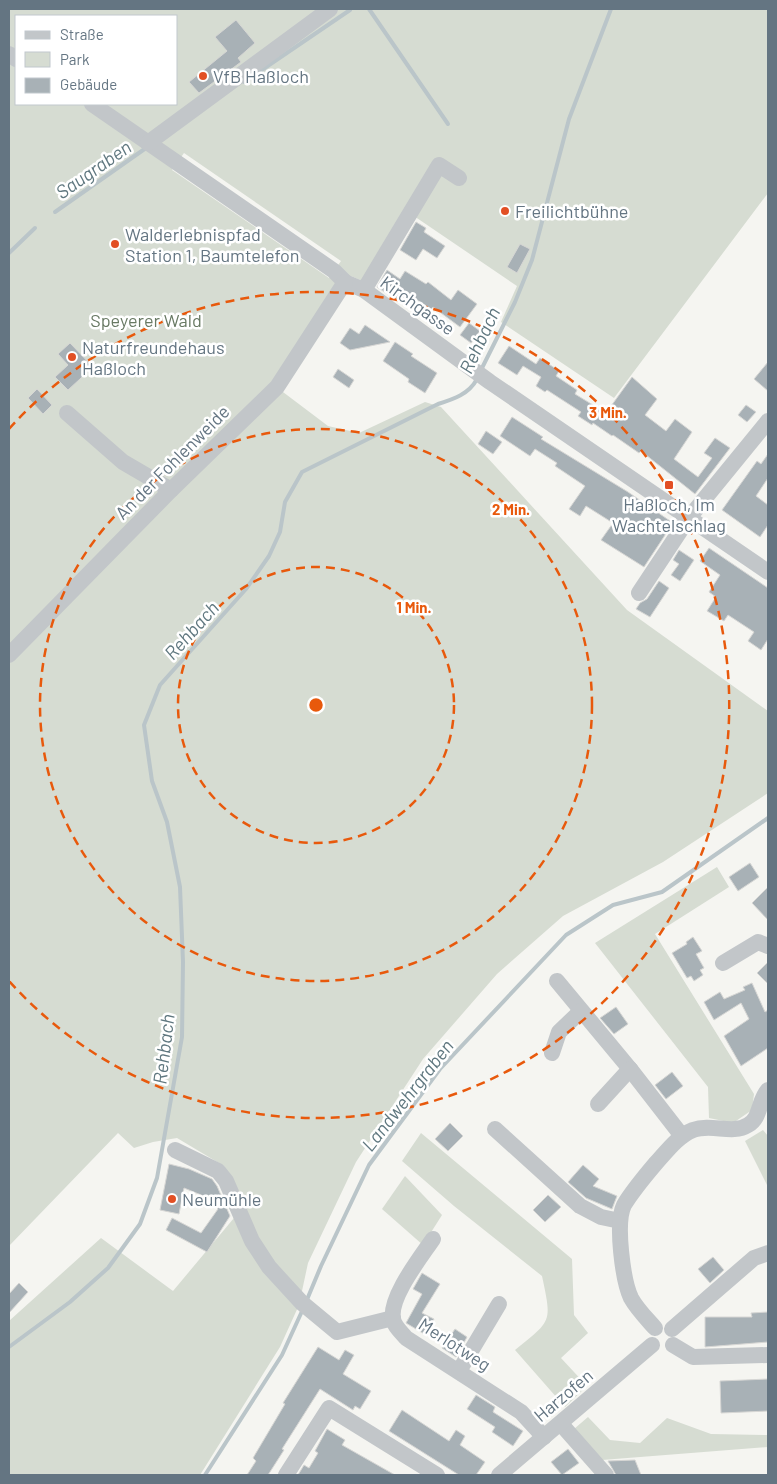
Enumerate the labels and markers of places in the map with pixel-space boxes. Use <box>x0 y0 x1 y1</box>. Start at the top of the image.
place label: VfB Haßloch <box>213 65 309 87</box>
marker: VfB Haßloch <box>197 70 209 82</box>
place label: Freilichtbühne <box>515 200 628 222</box>
marker: Freilichtbühne <box>499 205 511 217</box>
place label: Walderlebnispfad Station 1, Baumtelefon <box>125 223 300 266</box>
marker: Walderlebnispfad Station 1, Baumtelefon <box>109 238 121 250</box>
place label: Naturfreundehaus Haßloch <box>82 336 225 379</box>
marker: Naturfreundehaus Haßloch <box>66 351 78 363</box>
marker: Haßloch, Im Wachtelschlag <box>663 479 675 491</box>
place label: Haßloch, Im Wachtelschlag <box>612 493 726 536</box>
centre of rings <box>307 696 325 714</box>
place label: Neumühle <box>182 1188 261 1210</box>
marker: Neumühle <box>166 1193 178 1205</box>

